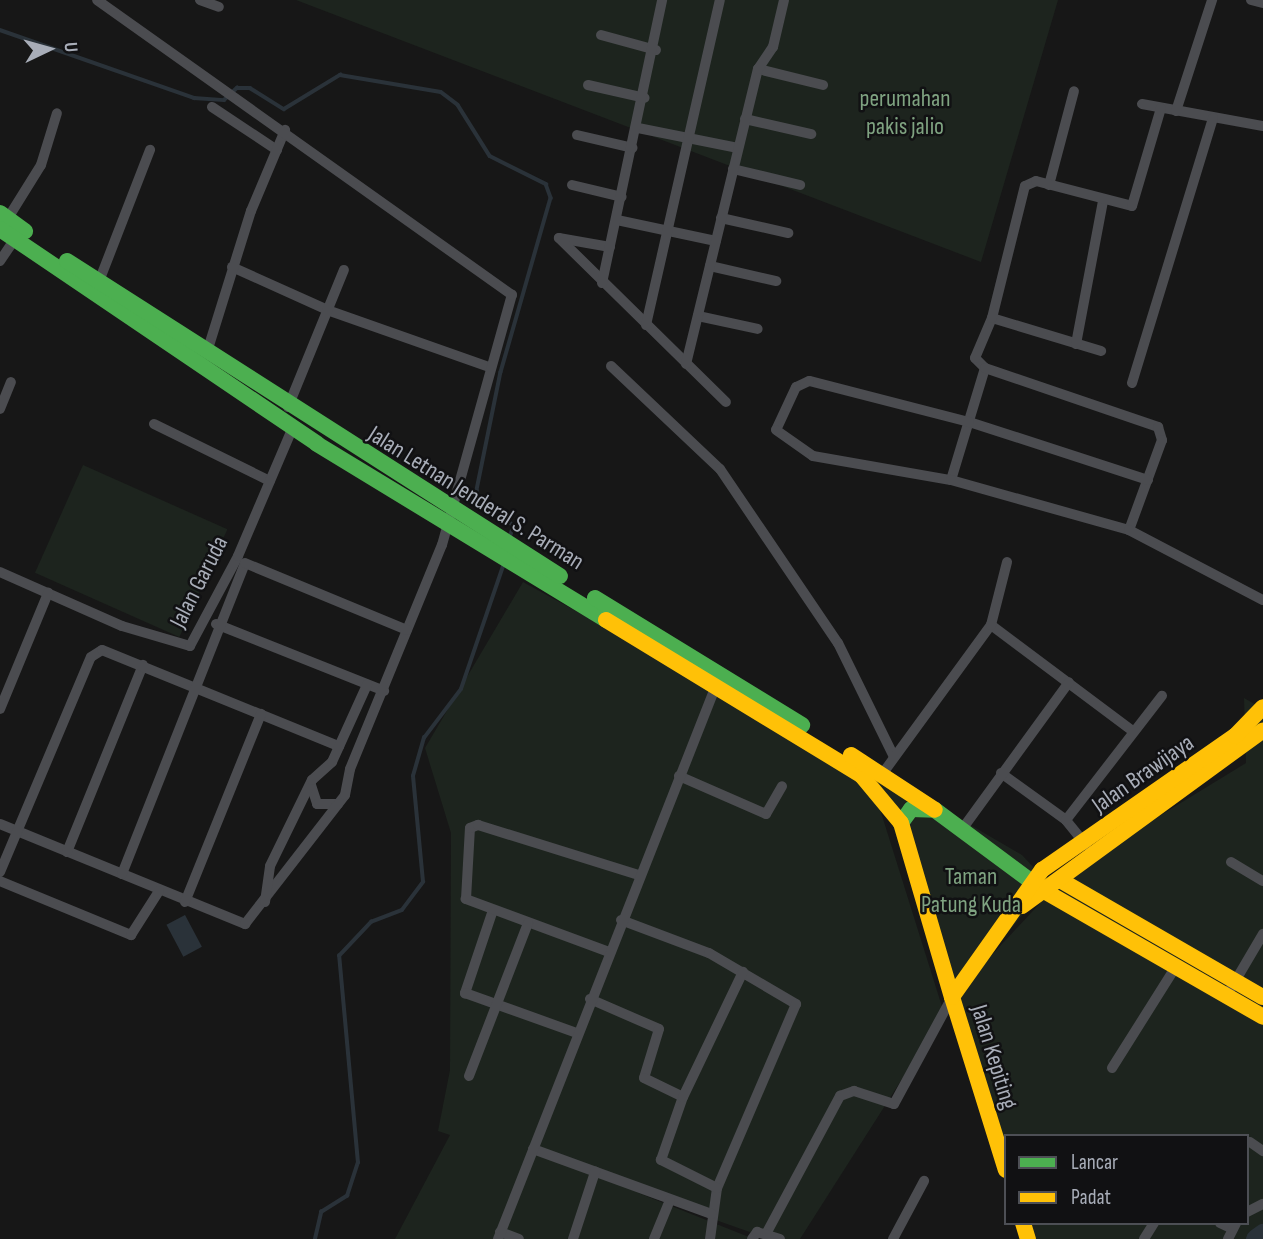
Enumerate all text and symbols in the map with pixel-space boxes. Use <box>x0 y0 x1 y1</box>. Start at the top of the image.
north arrow <box>14 14 84 84</box>
text: U <box>59 41 82 53</box>
park label: perumahan pakis jalio <box>860 85 950 141</box>
street label: Jalan Letnan Jenderal S. Parman <box>363 420 589 576</box>
street label: Jalan Garuda <box>164 531 234 633</box>
street label: Jalan Brawijaya <box>1087 728 1199 820</box>
park label: Taman Patung Kuda <box>921 863 1021 919</box>
street label: Jalan Kepiting <box>964 1001 1024 1113</box>
legend <box>1004 1134 1249 1225</box>
text: Lancar <box>1071 1150 1118 1175</box>
text: Padat <box>1071 1185 1111 1210</box>

